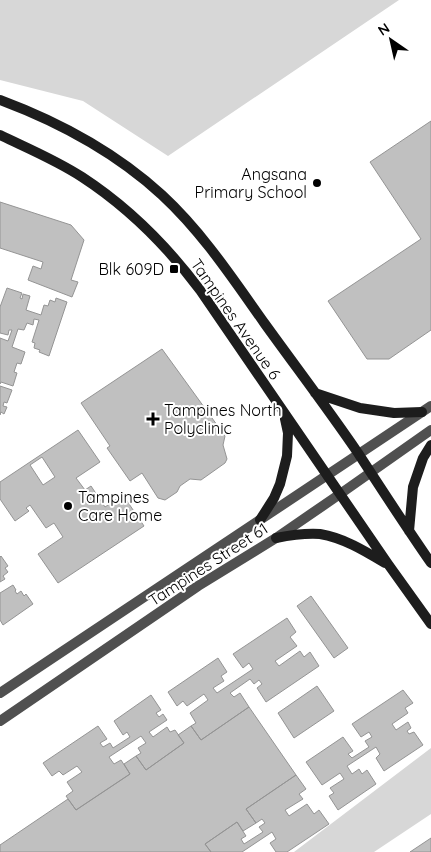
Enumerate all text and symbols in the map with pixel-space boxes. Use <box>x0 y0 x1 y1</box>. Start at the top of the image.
north arrow <box>366 15 416 65</box>
text: N <box>374 19 393 40</box>
place label: Angsana Primary School <box>195 164 307 202</box>
marker: Angsana Primary School <box>311 177 323 189</box>
street label: Tampines Avenue 6 <box>187 255 286 384</box>
place label: Blk 609D <box>98 259 164 279</box>
marker: Blk 609D <box>168 263 180 275</box>
place label: Tampines North Polyclinic <box>164 400 282 438</box>
marker: Tampines North Polyclinic <box>146 412 160 426</box>
place label: Tampines Care Home <box>78 487 162 525</box>
marker: Tampines Care Home <box>62 500 74 512</box>
street label: Tampines Street 61 <box>145 518 271 610</box>

